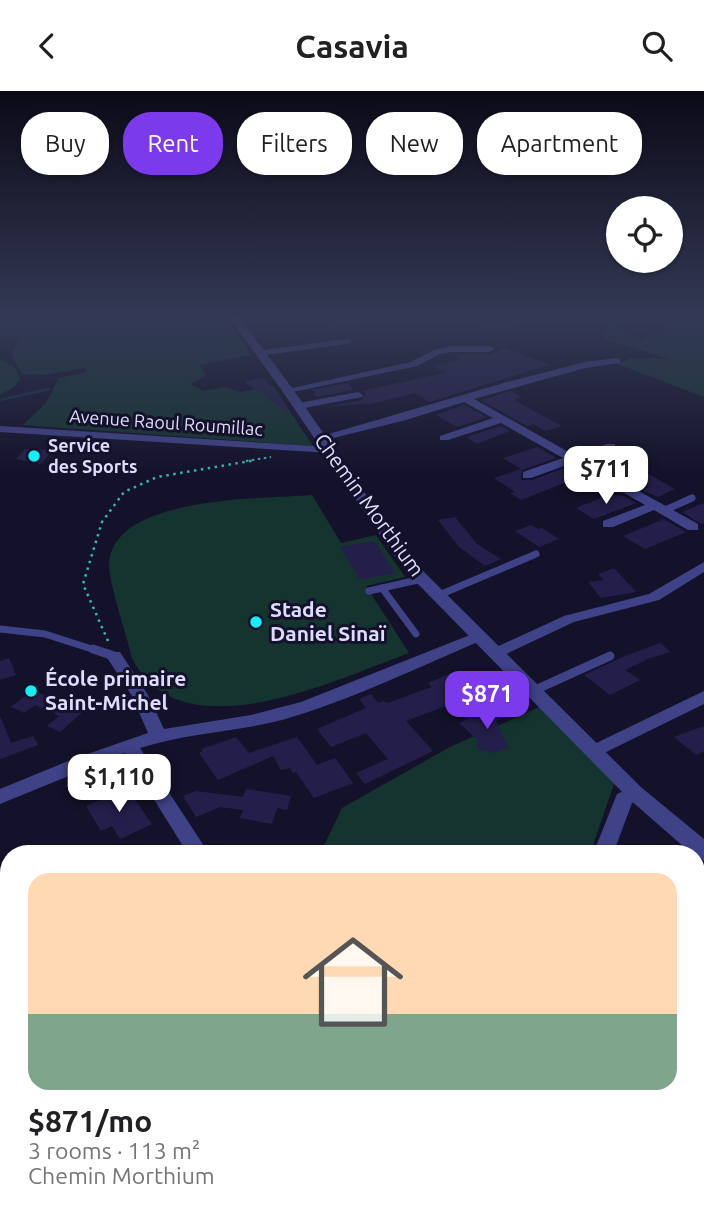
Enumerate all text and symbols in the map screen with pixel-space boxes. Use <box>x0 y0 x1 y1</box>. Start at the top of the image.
icon: back <box>28 27 66 65</box>
icon: search <box>638 27 676 65</box>
text: Casavia <box>295 28 409 64</box>
chip: Buy <box>21 112 109 175</box>
chip: Rent <box>123 112 223 175</box>
chip: Filters <box>237 112 352 175</box>
chip: New <box>366 112 463 175</box>
chip: Apartment <box>477 112 642 175</box>
map controls <box>606 196 683 273</box>
button: locate <box>606 196 683 273</box>
street label: Avenue Raoul Roumillac <box>69 405 263 439</box>
street label: Chemin Morthium <box>310 428 430 580</box>
place label: Service des Sports <box>48 435 137 476</box>
pin: $711 <box>565 447 647 506</box>
marker: Service des Sports <box>26 448 42 464</box>
text: $711 <box>580 456 632 481</box>
place label: Stade Daniel Sinaï <box>270 597 387 645</box>
marker: Stade Daniel Sinaï <box>248 614 264 630</box>
place label: École primaire Saint-Michel <box>45 666 186 714</box>
pin: $871 <box>446 671 528 731</box>
text: $871 <box>461 681 513 706</box>
marker: École primaire Saint-Michel <box>23 683 39 699</box>
pin: $1,110 <box>62 755 176 814</box>
text: $1,110 <box>84 764 154 789</box>
icon: home <box>290 919 416 1045</box>
text: $871/mo <box>28 1104 152 1138</box>
text: 3 rooms · 113 m² <box>28 1138 200 1163</box>
text: Chemin Morthium <box>28 1163 215 1188</box>

